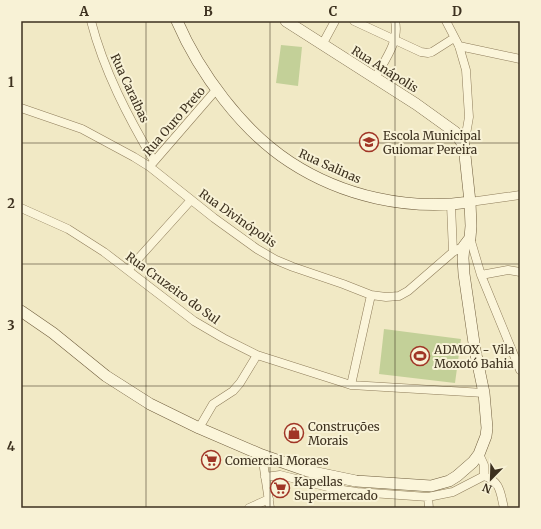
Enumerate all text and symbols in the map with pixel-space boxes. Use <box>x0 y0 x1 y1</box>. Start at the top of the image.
text: A <box>78 3 89 20</box>
text: B <box>203 3 213 20</box>
text: C <box>329 3 338 20</box>
text: D <box>452 3 462 20</box>
street label: Rua Anápolis <box>349 43 421 96</box>
street label: Rua Caraibas <box>107 51 153 125</box>
text: 1 <box>8 74 14 91</box>
street label: Rua Ouro Preto <box>140 83 208 159</box>
place label: Escola Municipal Guiomar Pereira <box>383 128 481 157</box>
school or university icon: Escola Municipal Guiomar Pereira <box>358 131 380 153</box>
street label: Rua Salinas <box>296 146 364 186</box>
street label: Rua Divinópolis <box>196 186 280 250</box>
text: 2 <box>7 195 15 212</box>
street label: Rua Cruzeiro do Sul <box>123 249 223 327</box>
text: 3 <box>7 317 15 334</box>
place label: ADMOX - Vila Moxotó Bahia <box>433 342 515 371</box>
sports icon: ADMOX - Vila Moxotó Bahia <box>409 345 431 367</box>
place label: Construções Morais <box>308 419 380 448</box>
shop icon: Construções Morais <box>283 422 305 444</box>
text: 4 <box>7 438 16 455</box>
supermarket icon: Comercial Moraes <box>200 449 222 471</box>
place label: Comercial Moraes <box>225 453 329 468</box>
north arrow <box>471 459 511 499</box>
place label: Kapellas Supermercado <box>294 474 378 503</box>
supermarket icon: Kapellas Supermercado <box>269 477 291 499</box>
text: N <box>480 480 494 496</box>

